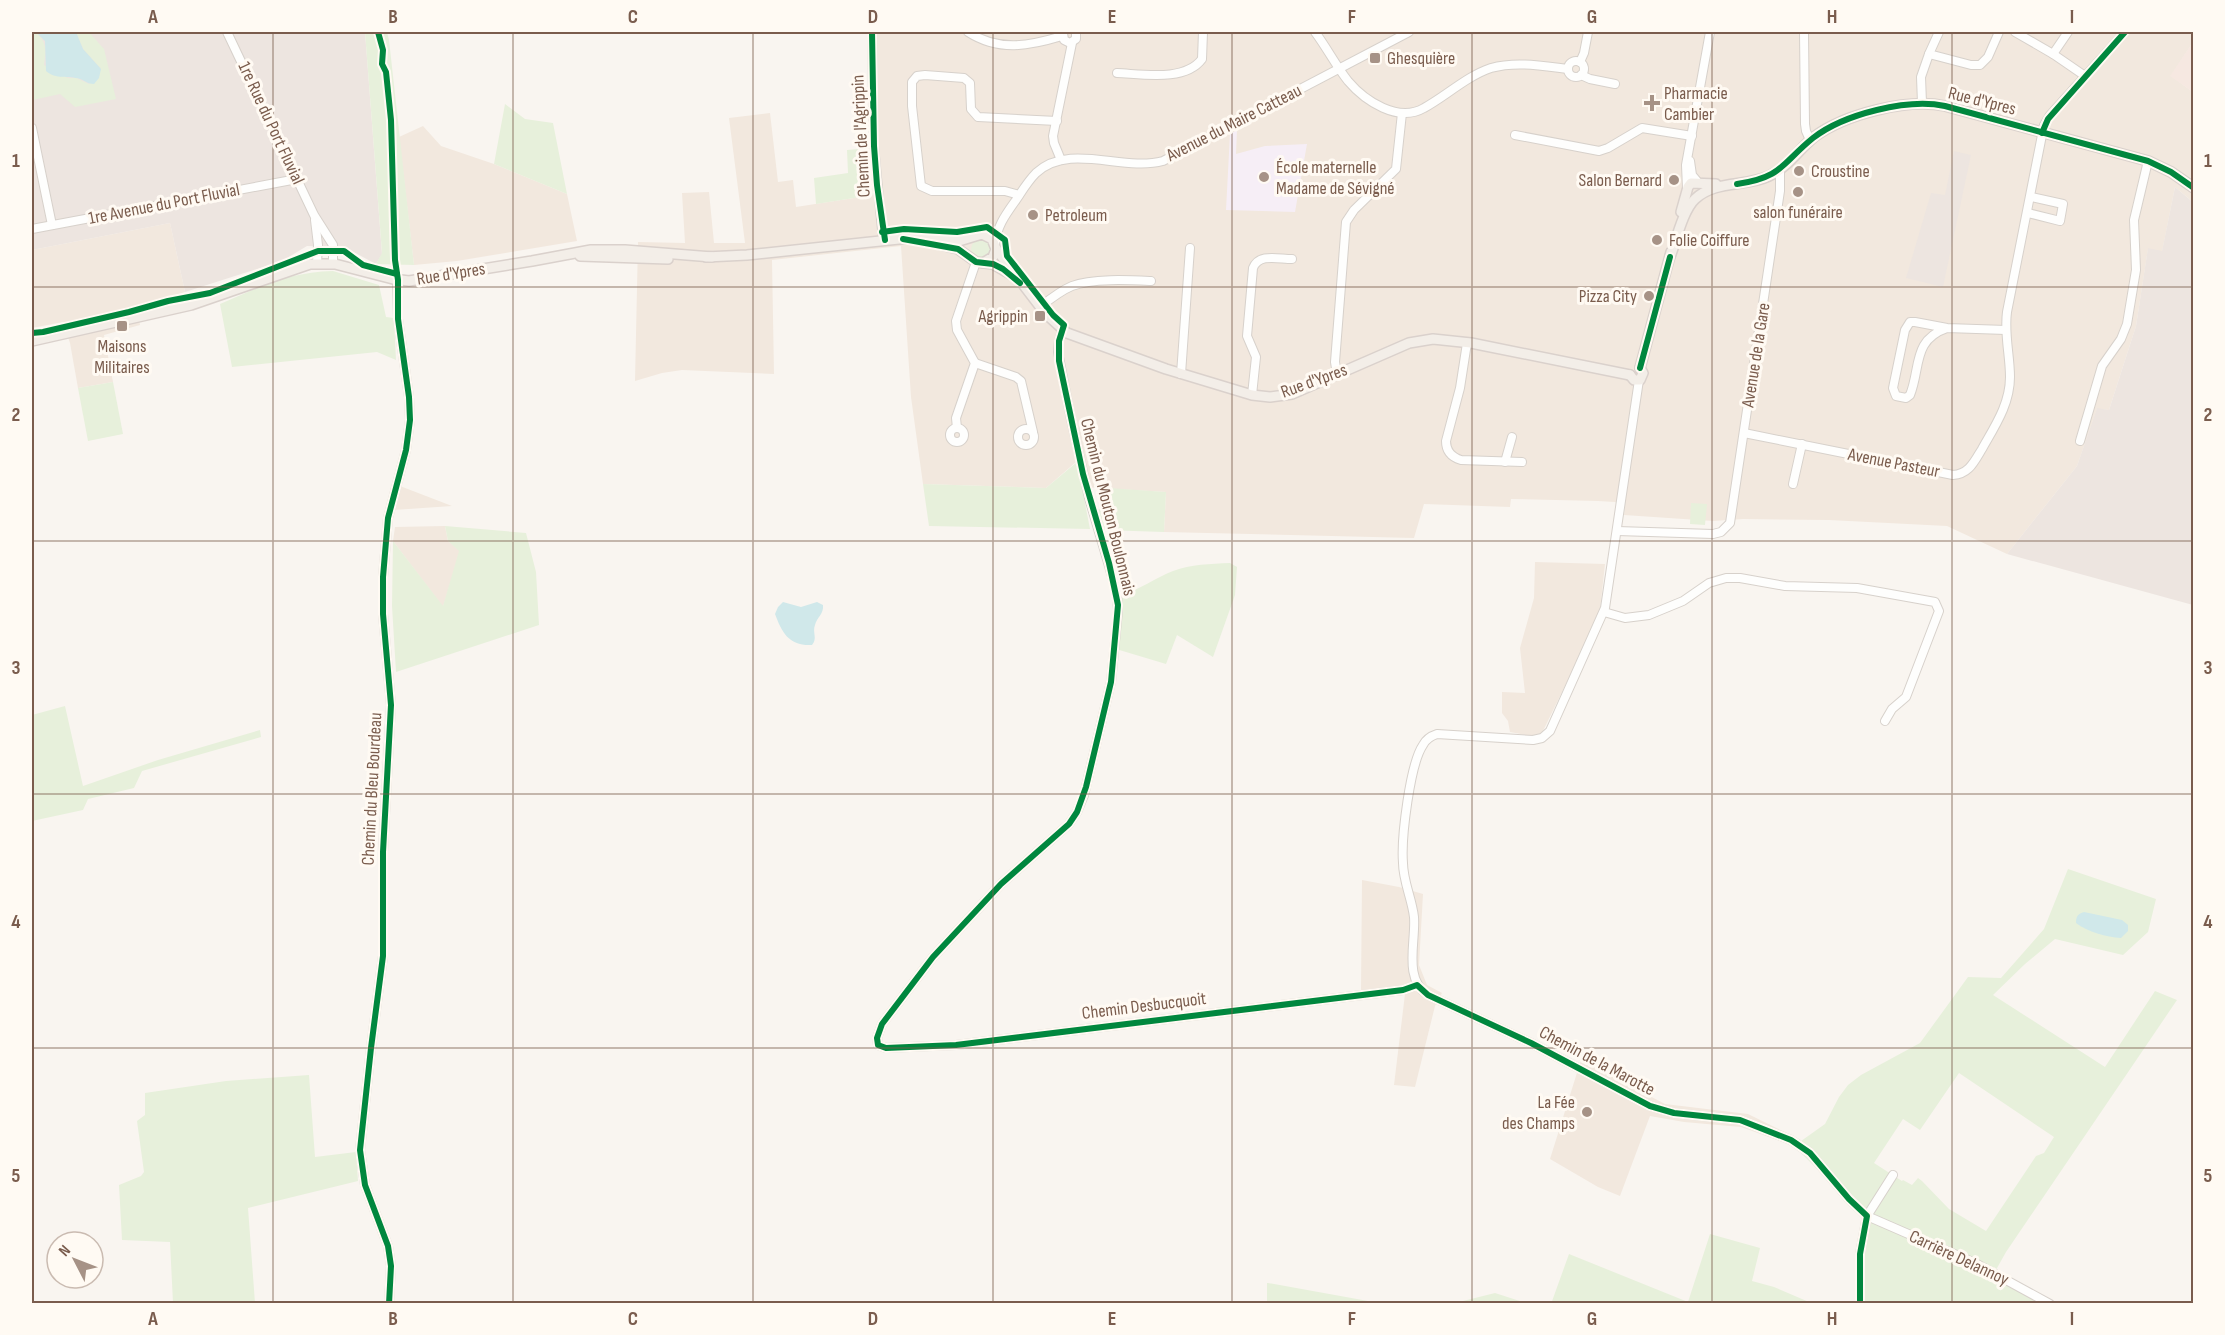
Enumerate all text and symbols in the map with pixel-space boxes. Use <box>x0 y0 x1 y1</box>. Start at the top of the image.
text: A <box>147 5 158 29</box>
text: B <box>388 5 398 29</box>
text: C <box>628 5 638 29</box>
text: D <box>868 5 878 29</box>
text: E <box>1108 5 1116 29</box>
text: F <box>1348 5 1356 29</box>
text: G <box>1587 5 1597 29</box>
text: H <box>1827 5 1837 29</box>
text: I <box>2070 5 2074 29</box>
place label: Ghesquière <box>1387 48 1455 69</box>
marker: Ghesquière <box>1368 51 1382 65</box>
street label: 1re Rue du Port Fluvial <box>233 58 309 188</box>
street label: Chemin de l'Agrippin <box>847 74 875 198</box>
street label: Avenue du Maire Catteau <box>1162 80 1305 167</box>
street label: Rue d'Ypres <box>1946 82 2018 120</box>
place label: Pharmacie Cambier <box>1664 83 1728 125</box>
marker: Pharmacie Cambier <box>1645 96 1659 110</box>
text: 1 <box>12 149 20 173</box>
text: 1 <box>2204 149 2212 173</box>
place label: École maternelle Madame de Sévigné <box>1276 157 1395 199</box>
place label: Croustine <box>1811 161 1870 182</box>
marker: Croustine <box>1792 164 1806 178</box>
marker: École maternelle Madame de Sévigné <box>1257 170 1271 184</box>
place label: Salon Bernard <box>1579 170 1662 191</box>
marker: Salon Bernard <box>1667 173 1681 187</box>
street label: 1re Avenue du Port Fluvial <box>87 179 241 229</box>
marker: salon funéraire <box>1791 185 1805 199</box>
place label: salon funéraire <box>1753 202 1843 223</box>
place label: Petroleum <box>1045 205 1107 226</box>
marker: Petroleum <box>1026 208 1040 222</box>
place label: Folie Coiffure <box>1669 230 1750 251</box>
marker: Folie Coiffure <box>1650 233 1664 247</box>
street label: Rue d'Ypres <box>415 258 487 290</box>
place label: Pizza City <box>1579 286 1637 307</box>
marker: Pizza City <box>1642 289 1656 303</box>
street label: Avenue de la Gare <box>1737 301 1775 410</box>
place label: Agrippin <box>977 306 1028 327</box>
marker: Agrippin <box>1033 309 1047 323</box>
marker: Maisons Militaires <box>115 319 129 333</box>
place label: Maisons Militaires <box>94 336 150 378</box>
street label: Rue d'Ypres <box>1278 359 1350 403</box>
text: 2 <box>12 403 20 427</box>
text: 2 <box>2204 403 2212 427</box>
street label: Chemin du Mouton Boulonnais <box>1076 416 1140 598</box>
street label: Avenue Pasteur <box>1845 444 1942 482</box>
text: 3 <box>12 656 21 680</box>
text: 3 <box>2204 656 2213 680</box>
street label: Chemin du Bleu Bourdeau <box>358 712 386 866</box>
text: 4 <box>11 910 21 934</box>
text: 4 <box>2203 910 2213 934</box>
street label: Chemin Desbucquoit <box>1081 988 1208 1024</box>
street label: Chemin de la Marotte <box>1536 1022 1658 1100</box>
place label: La Fée des Champs <box>1502 1092 1575 1134</box>
marker: La Fée des Champs <box>1580 1105 1594 1119</box>
text: 5 <box>12 1164 21 1188</box>
text: 5 <box>2204 1164 2213 1188</box>
street label: Carrière Delannoy <box>1906 1226 2012 1290</box>
north arrow <box>45 1230 105 1290</box>
text: N <box>55 1241 75 1260</box>
text: A <box>147 1307 158 1331</box>
text: B <box>388 1307 398 1331</box>
text: C <box>628 1307 638 1331</box>
text: D <box>868 1307 878 1331</box>
text: E <box>1108 1307 1116 1331</box>
text: F <box>1348 1307 1356 1331</box>
text: G <box>1587 1307 1597 1331</box>
text: H <box>1827 1307 1837 1331</box>
text: I <box>2070 1307 2074 1331</box>

